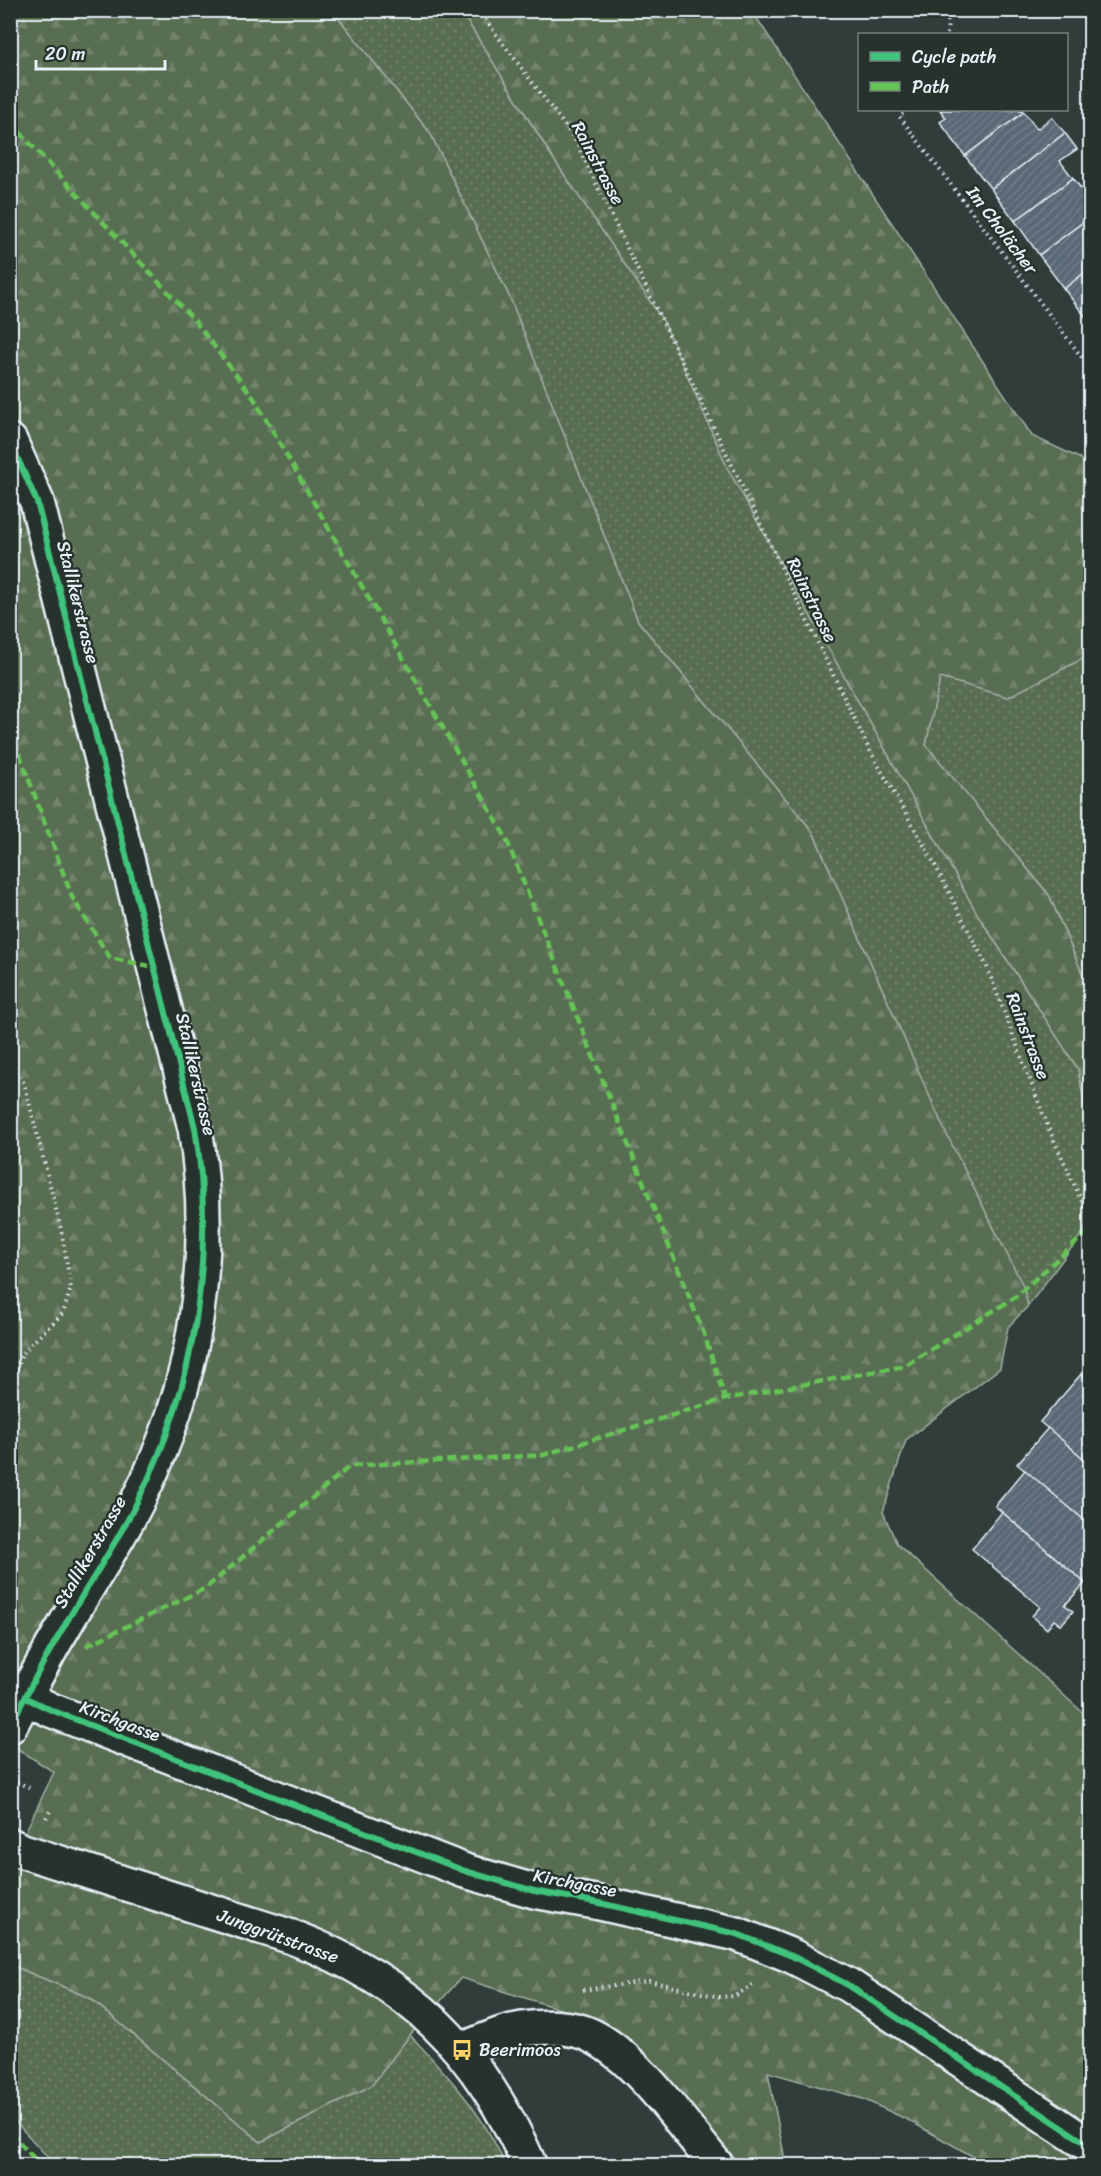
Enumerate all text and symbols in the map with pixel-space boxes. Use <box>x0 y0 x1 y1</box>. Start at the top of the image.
scale bar <box>36 33 165 71</box>
legend <box>858 33 1068 111</box>
text: 20 m <box>45 38 85 70</box>
text: Cycle path <box>912 41 996 73</box>
text: Path <box>912 71 949 103</box>
street label: Rainstrasse <box>562 115 634 211</box>
street label: Im Cholächer <box>957 178 1047 283</box>
street label: Stallikerstrasse <box>47 537 109 667</box>
street label: Rainstrasse <box>778 552 846 648</box>
street label: Rainstrasse <box>997 988 1059 1084</box>
street label: Stallikerstrasse <box>166 1009 226 1139</box>
street label: Stallikerstrasse <box>45 1490 135 1614</box>
street label: Kirchgasse <box>75 1691 165 1751</box>
street label: Kirchgasse <box>531 1859 620 1907</box>
street label: Junggrütstrasse <box>212 1899 343 1973</box>
place label: Beerimoos <box>479 2034 561 2066</box>
bus stop icon: Beerimoos <box>450 2038 474 2062</box>

